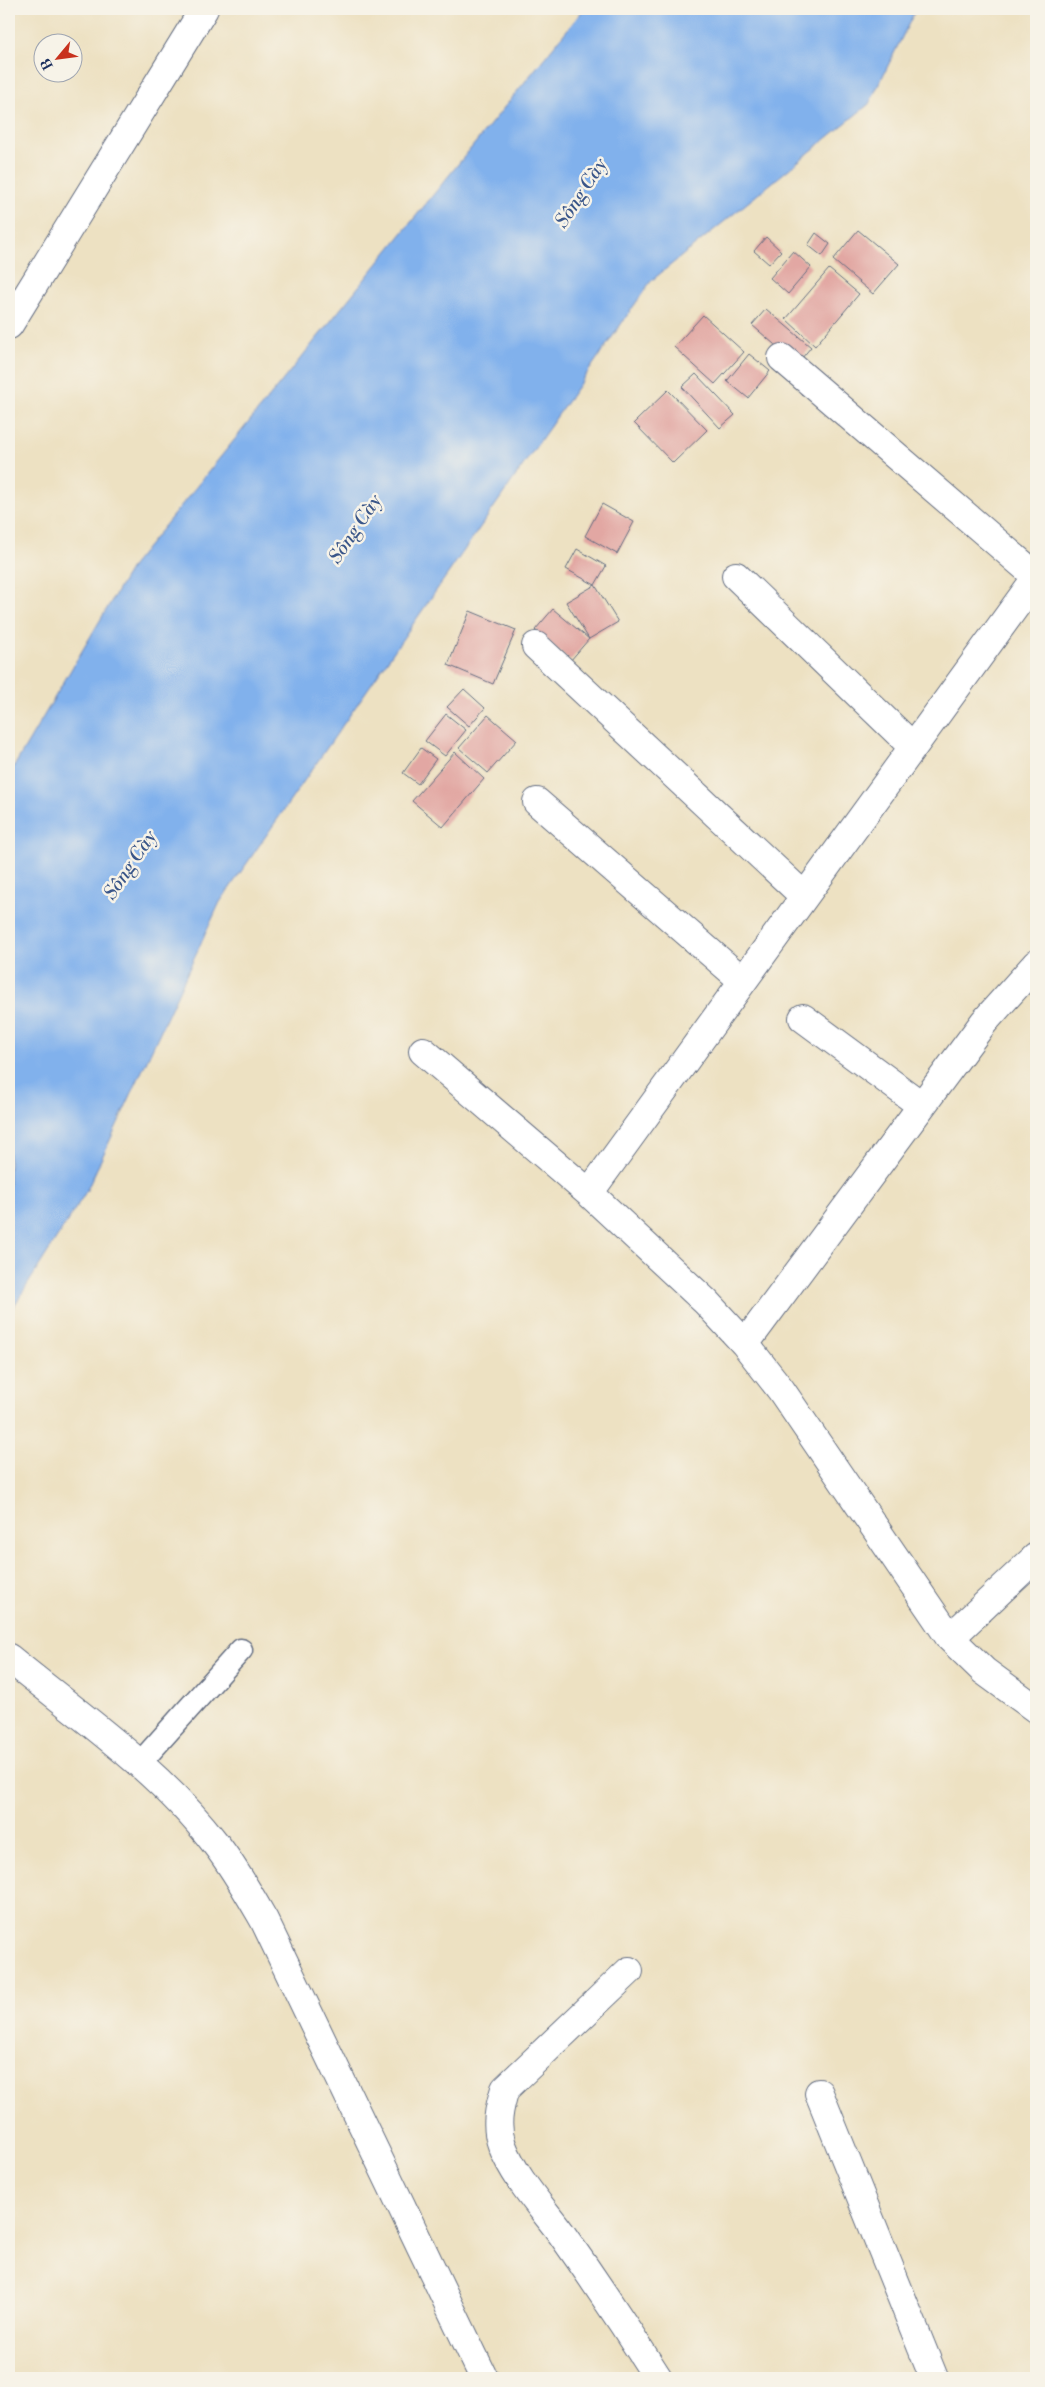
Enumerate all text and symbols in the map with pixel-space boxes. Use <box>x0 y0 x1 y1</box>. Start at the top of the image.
north arrow <box>32 32 82 82</box>
text: B <box>37 55 58 73</box>
water label: Sông Cày <box>550 153 613 233</box>
water label: Sông Cày <box>323 489 388 568</box>
water label: Sông Cày <box>98 825 163 904</box>

